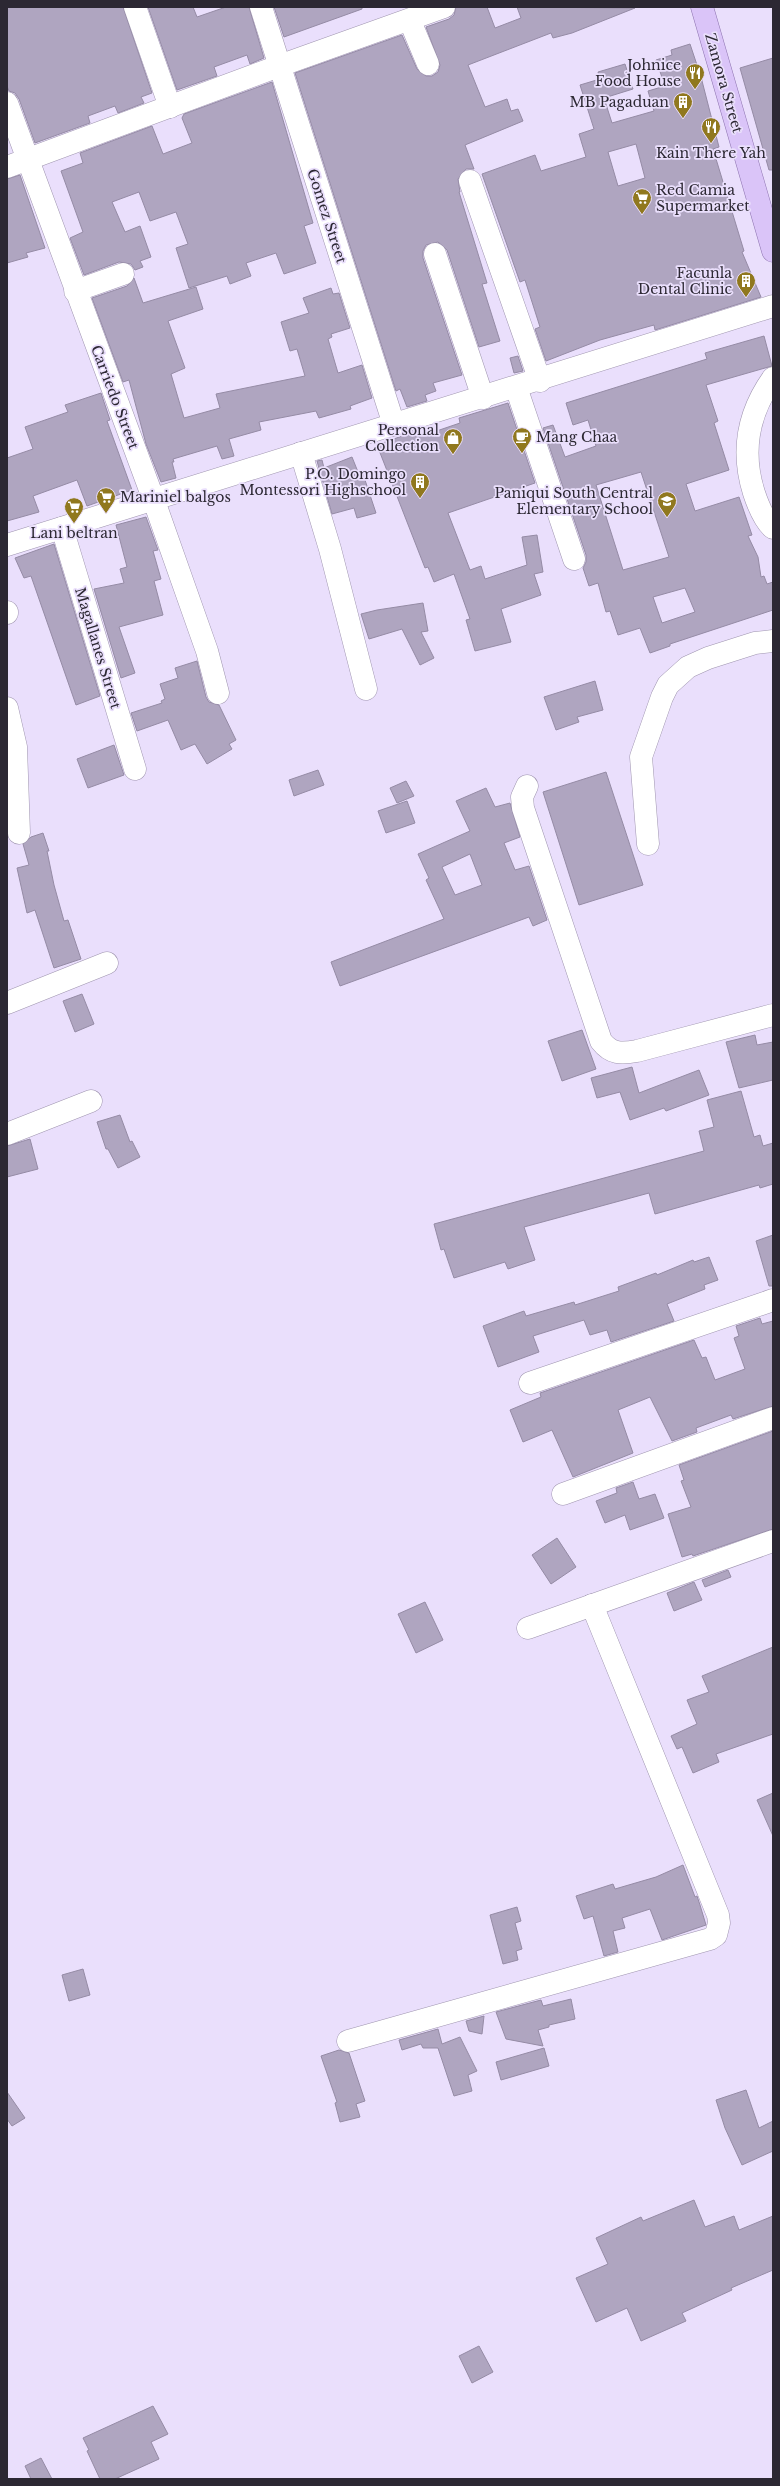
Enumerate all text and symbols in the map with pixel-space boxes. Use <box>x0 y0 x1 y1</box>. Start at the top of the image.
street label: Zamora Street <box>701 31 747 136</box>
place label: Johnice Food House <box>595 56 681 90</box>
restaurant icon: Johnice Food House <box>684 62 706 90</box>
building icon: MB Pagaduan <box>672 91 694 119</box>
place label: MB Pagaduan <box>569 93 669 111</box>
restaurant icon: Kain There Yah <box>700 116 722 144</box>
place label: Kain There Yah <box>656 144 766 162</box>
street label: Gomez Street <box>303 166 351 266</box>
place label: Red Camia Supermarket <box>656 181 750 215</box>
supermarket icon: Red Camia Supermarket <box>631 187 653 215</box>
place label: Facunla Dental Clinic <box>638 264 732 298</box>
building icon: Facunla Dental Clinic <box>735 270 757 298</box>
street label: Carriedo Street <box>87 342 143 452</box>
place label: Personal Collection <box>365 421 439 455</box>
cafe icon: Mang Chaa <box>511 426 533 454</box>
shop icon: Personal Collection <box>442 427 464 455</box>
place label: Mang Chaa <box>536 428 618 446</box>
place label: P.O. Domingo Montessori Highschool <box>240 465 406 499</box>
building icon: P.O. Domingo Montessori Highschool <box>409 471 431 499</box>
place label: Paniqui South Central Elementary School <box>494 484 653 518</box>
supermarket icon: Mariniel balgos <box>95 486 117 514</box>
place label: Mariniel balgos <box>120 488 231 506</box>
school or university icon: Paniqui South Central Elementary School <box>656 490 678 518</box>
supermarket icon: Lani beltran <box>63 496 85 524</box>
place label: Lani beltran <box>30 524 118 542</box>
street label: Magallanes Street <box>71 585 125 712</box>

